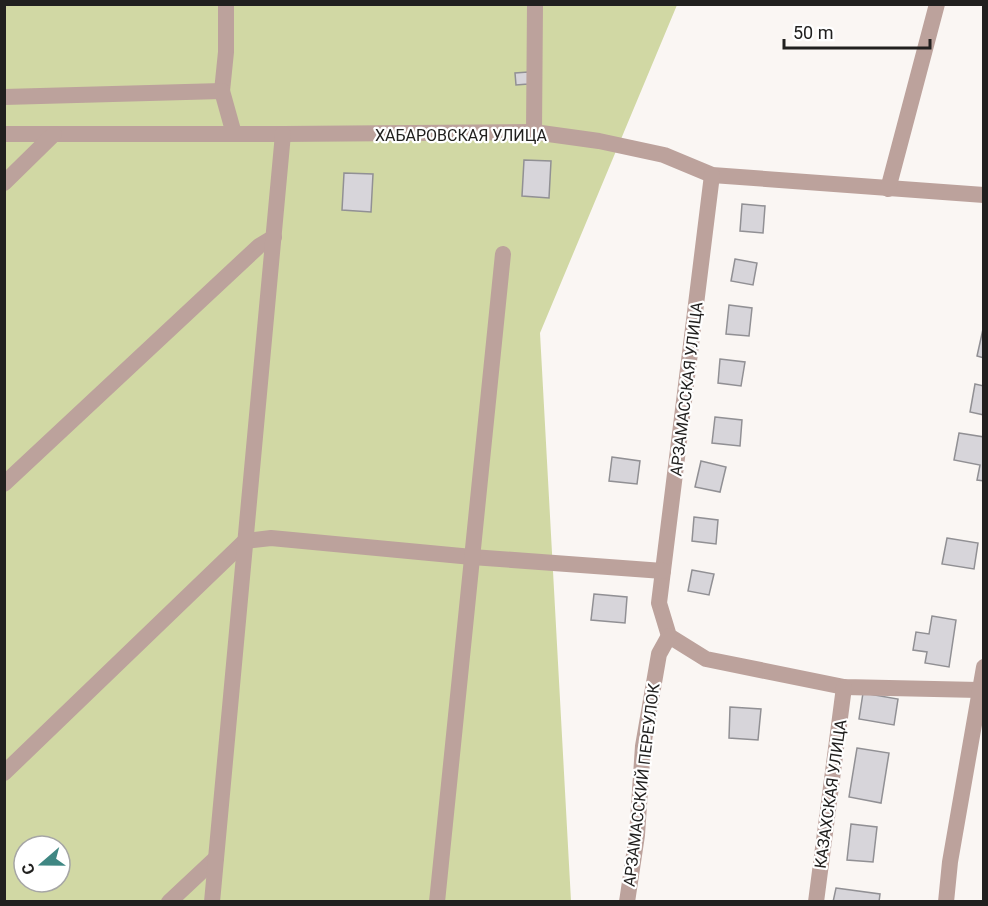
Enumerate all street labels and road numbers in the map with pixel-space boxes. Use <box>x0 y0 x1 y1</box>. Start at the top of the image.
street label: ХАБАРОВСКАЯ УЛИЦА <box>375 126 548 145</box>
street label: АРЗАМАССКАЯ УЛИЦА <box>666 300 707 477</box>
street label: АРЗАМАССКИЙ ПЕРЕУЛОК <box>620 682 663 888</box>
street label: КАЗАХСКАЯ УЛИЦА <box>811 718 850 870</box>

